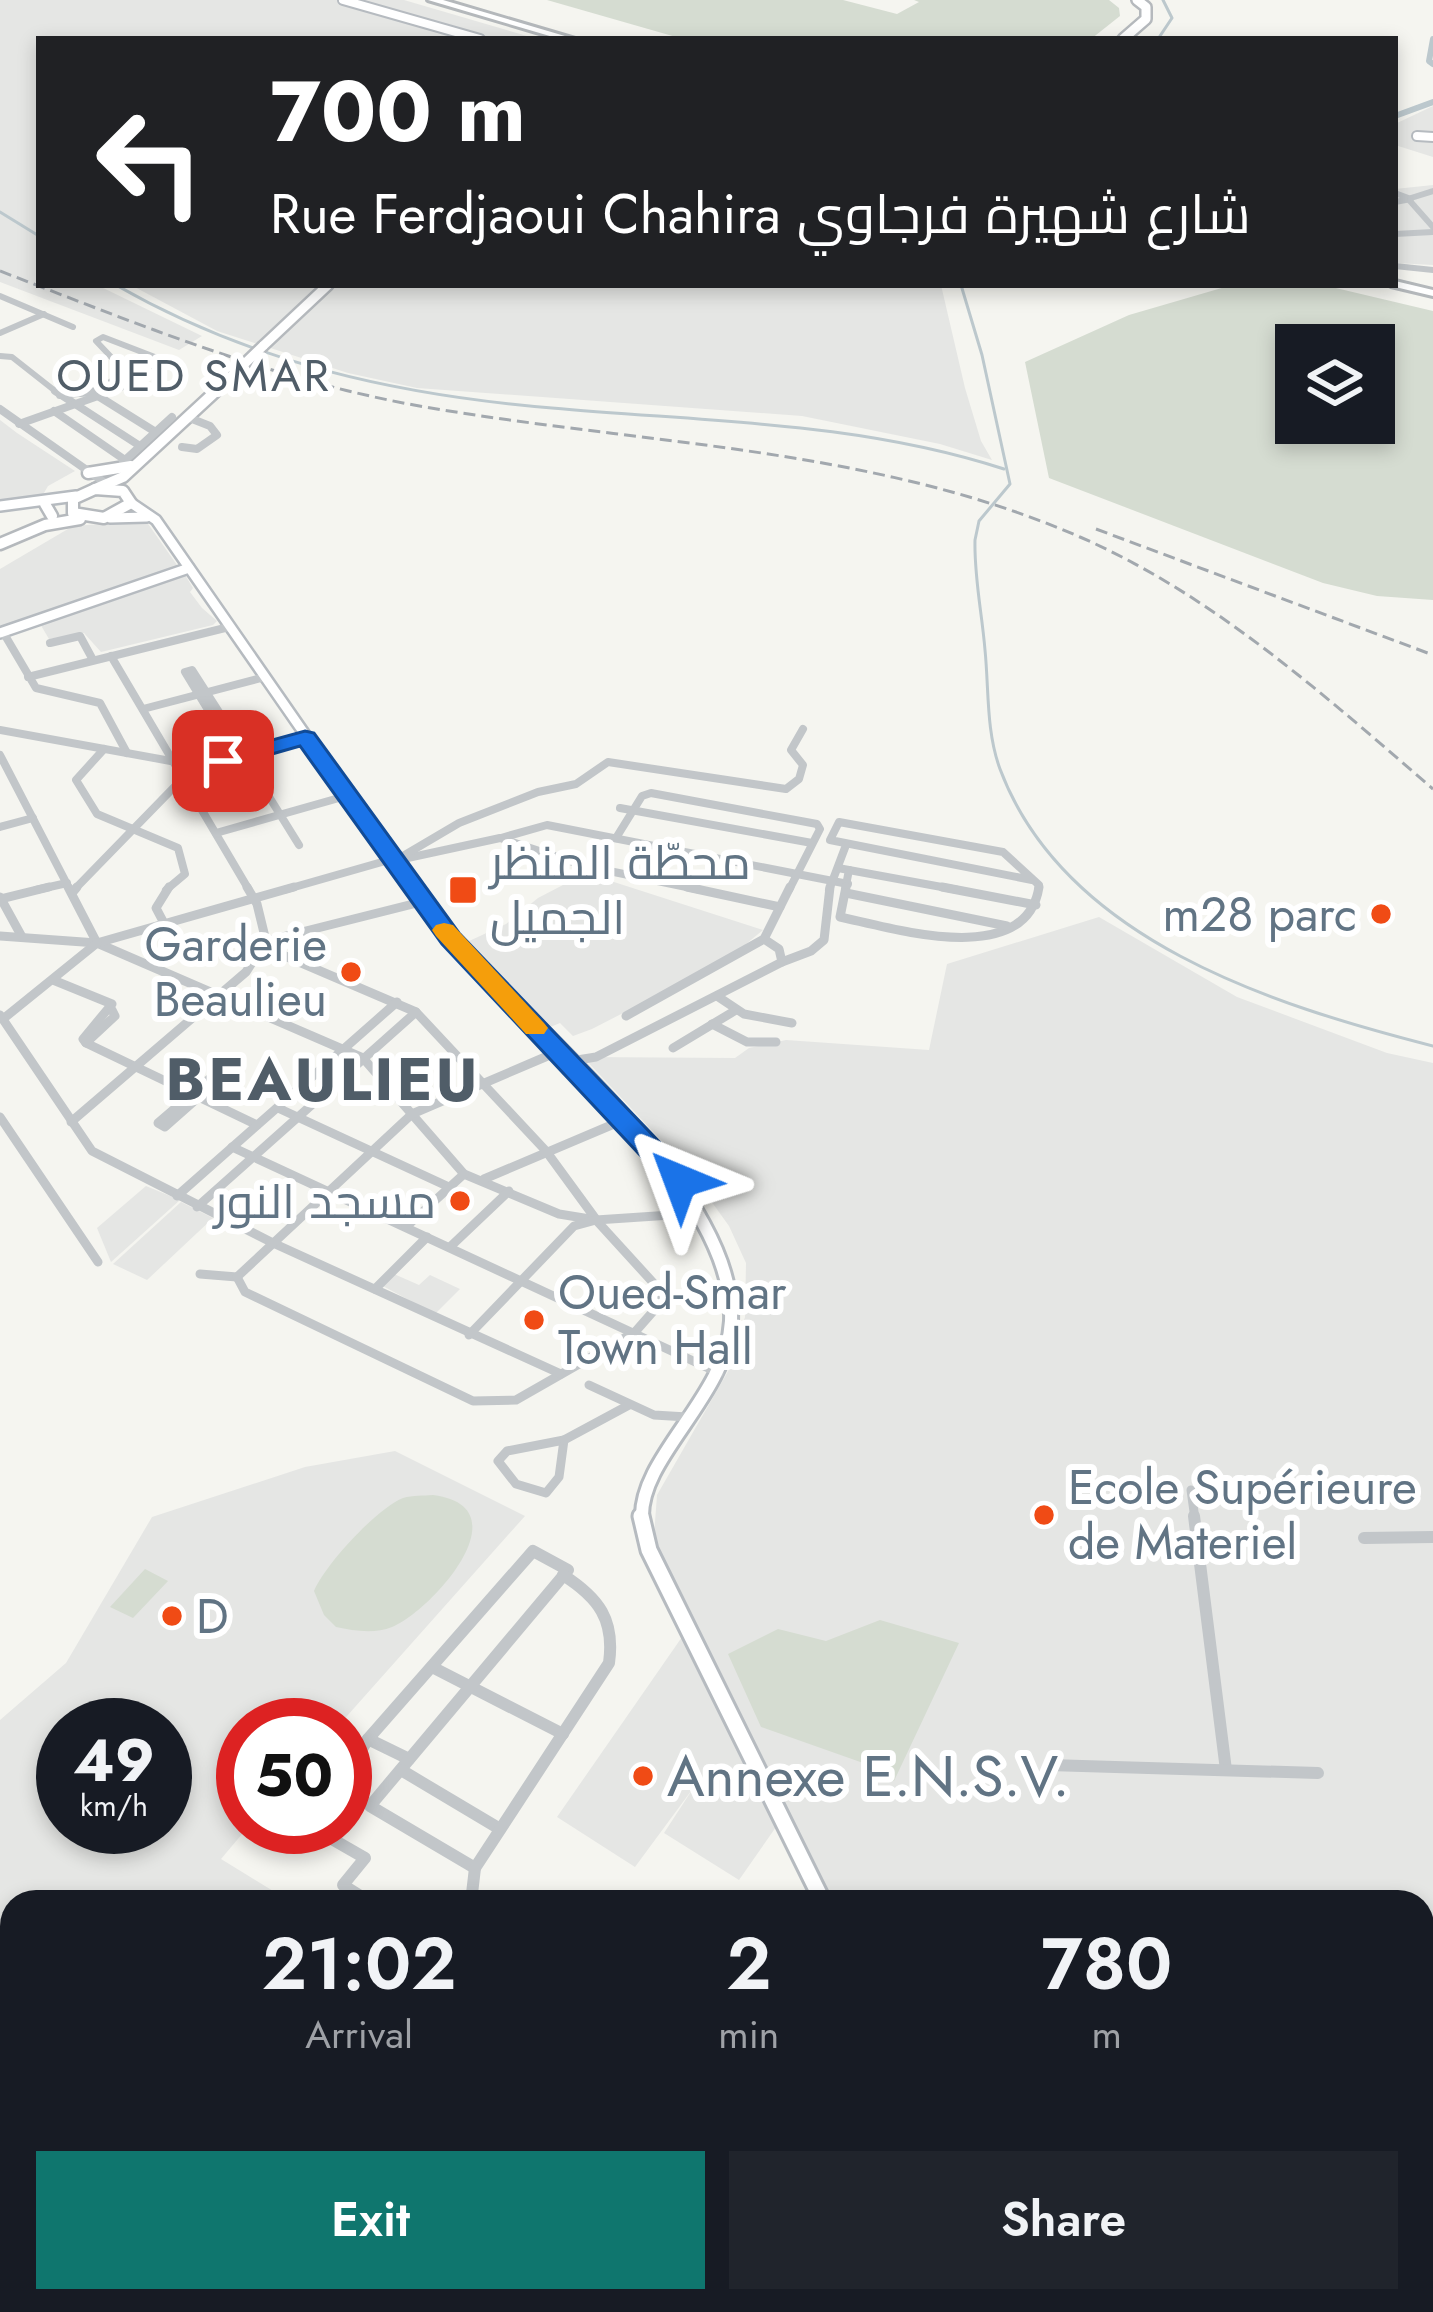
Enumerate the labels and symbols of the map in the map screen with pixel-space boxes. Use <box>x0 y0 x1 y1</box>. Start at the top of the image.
district label: OUED SMAR <box>56 343 332 408</box>
pin <box>172 710 274 812</box>
place label: محطّة المنظر الجميل <box>487 828 751 952</box>
marker: محطّة المنظر الجميل <box>447 874 479 906</box>
place label: m28 parc <box>1163 880 1357 949</box>
marker: m28 parc <box>1368 901 1394 927</box>
place label: Garderie Beaulieu <box>145 910 327 1034</box>
marker: Garderie Beaulieu <box>338 959 364 985</box>
district label: BEAULIEU <box>165 1036 481 1123</box>
position arrow <box>617 1118 743 1244</box>
place label: مسجد النور <box>211 1167 436 1236</box>
marker: مسجد النور <box>447 1188 473 1214</box>
place label: Oued-Smar Town Hall <box>558 1258 787 1382</box>
marker: Oued-Smar Town Hall <box>521 1307 547 1333</box>
place label: Ecole Supérieure de Materiel <box>1068 1453 1417 1577</box>
marker: Ecole Supérieure de Materiel <box>1031 1502 1057 1528</box>
place label: D <box>196 1582 229 1651</box>
marker: D <box>159 1603 185 1629</box>
speed limit sign: 50 <box>216 1698 372 1854</box>
place label: Annexe E.N.S.V. <box>667 1735 1070 1817</box>
marker: Annexe E.N.S.V. <box>630 1763 656 1789</box>

